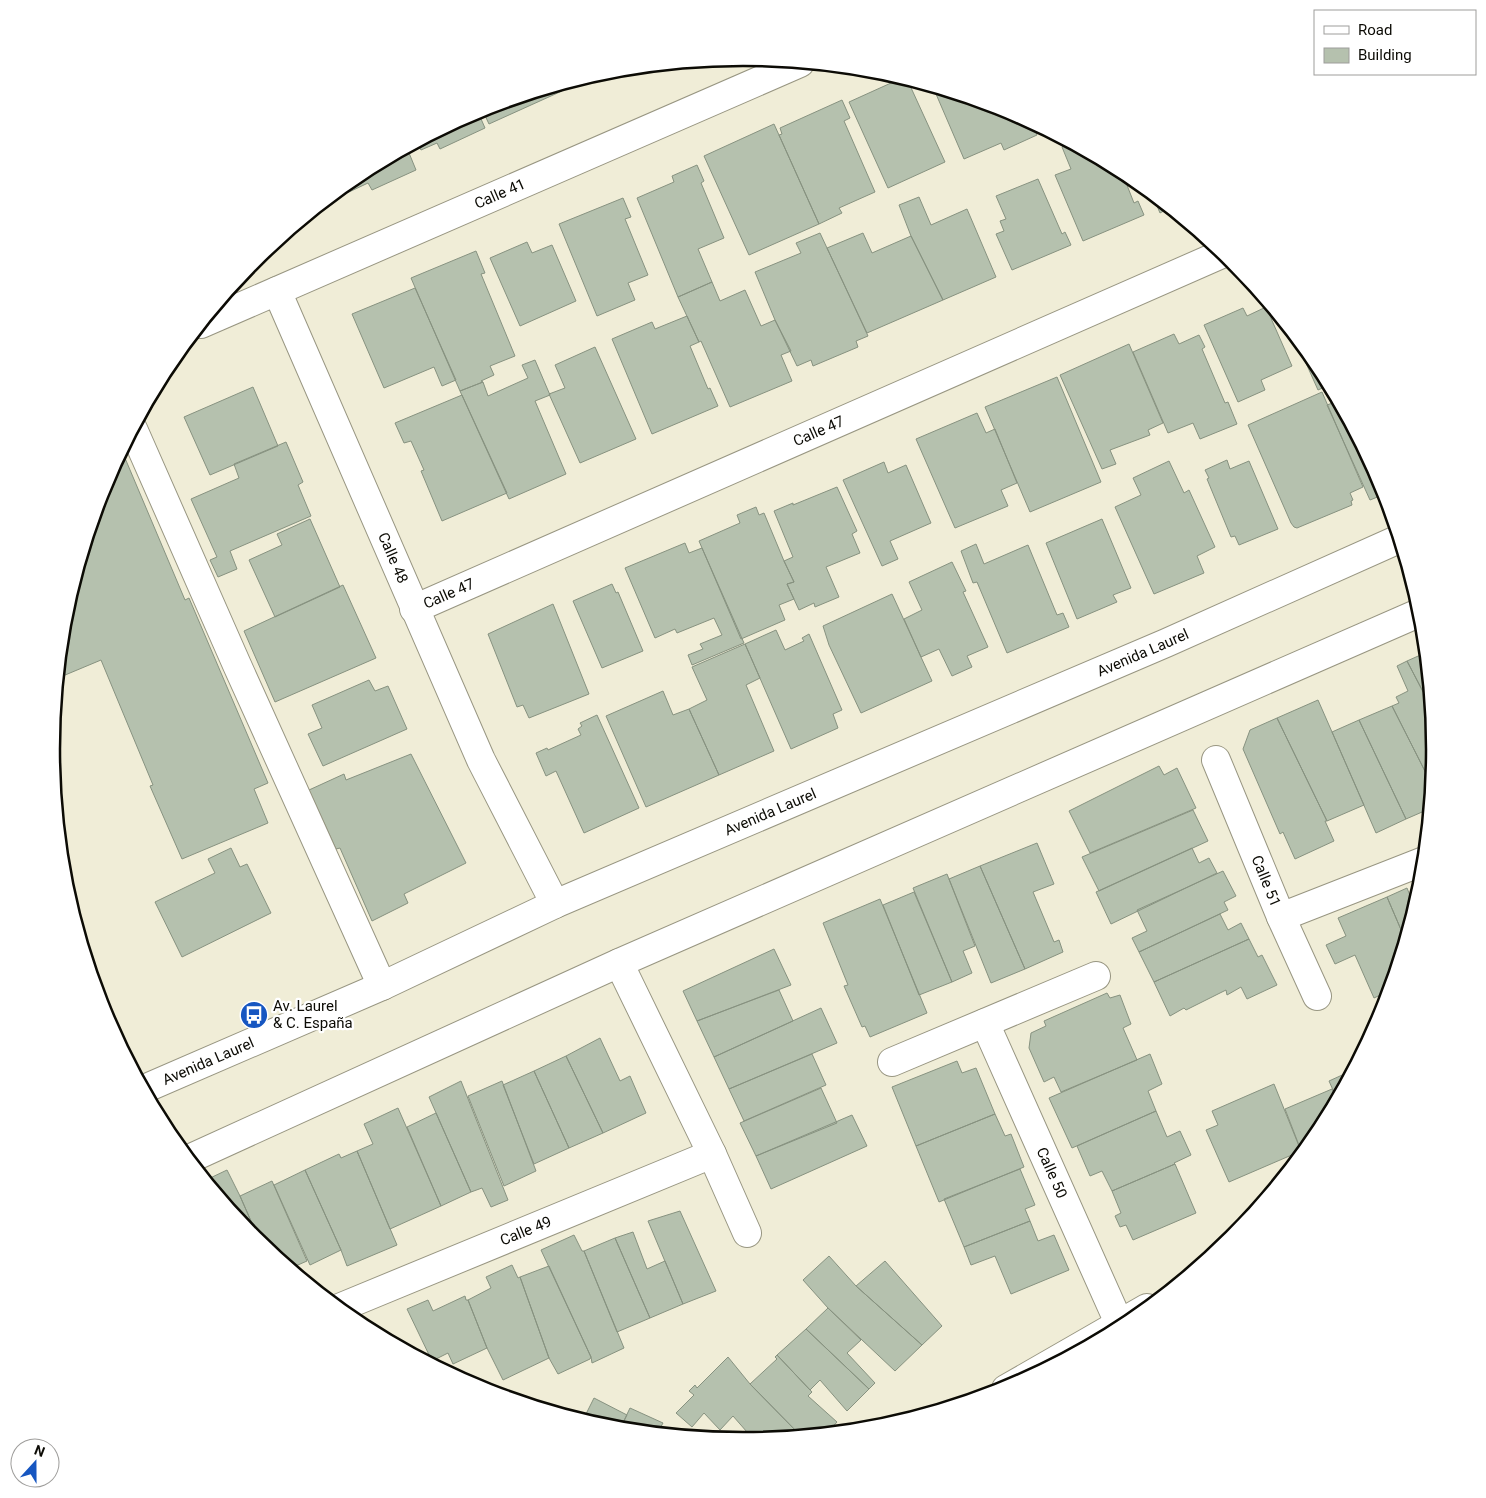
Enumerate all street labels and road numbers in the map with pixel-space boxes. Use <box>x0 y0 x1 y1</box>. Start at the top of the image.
street label: Calle 41 <box>472 175 528 213</box>
street label: Calle 47 <box>790 412 847 450</box>
street label: Calle 48 <box>374 530 412 586</box>
street label: Calle 47 <box>421 575 477 613</box>
street label: Avenida Laurel <box>1094 625 1191 680</box>
street label: Avenida Laurel <box>722 784 819 840</box>
street label: Calle 51 <box>1247 853 1285 909</box>
street label: Avenida Laurel <box>160 1033 257 1089</box>
street label: Calle 50 <box>1033 1144 1071 1201</box>
street label: Calle 49 <box>497 1212 554 1250</box>

